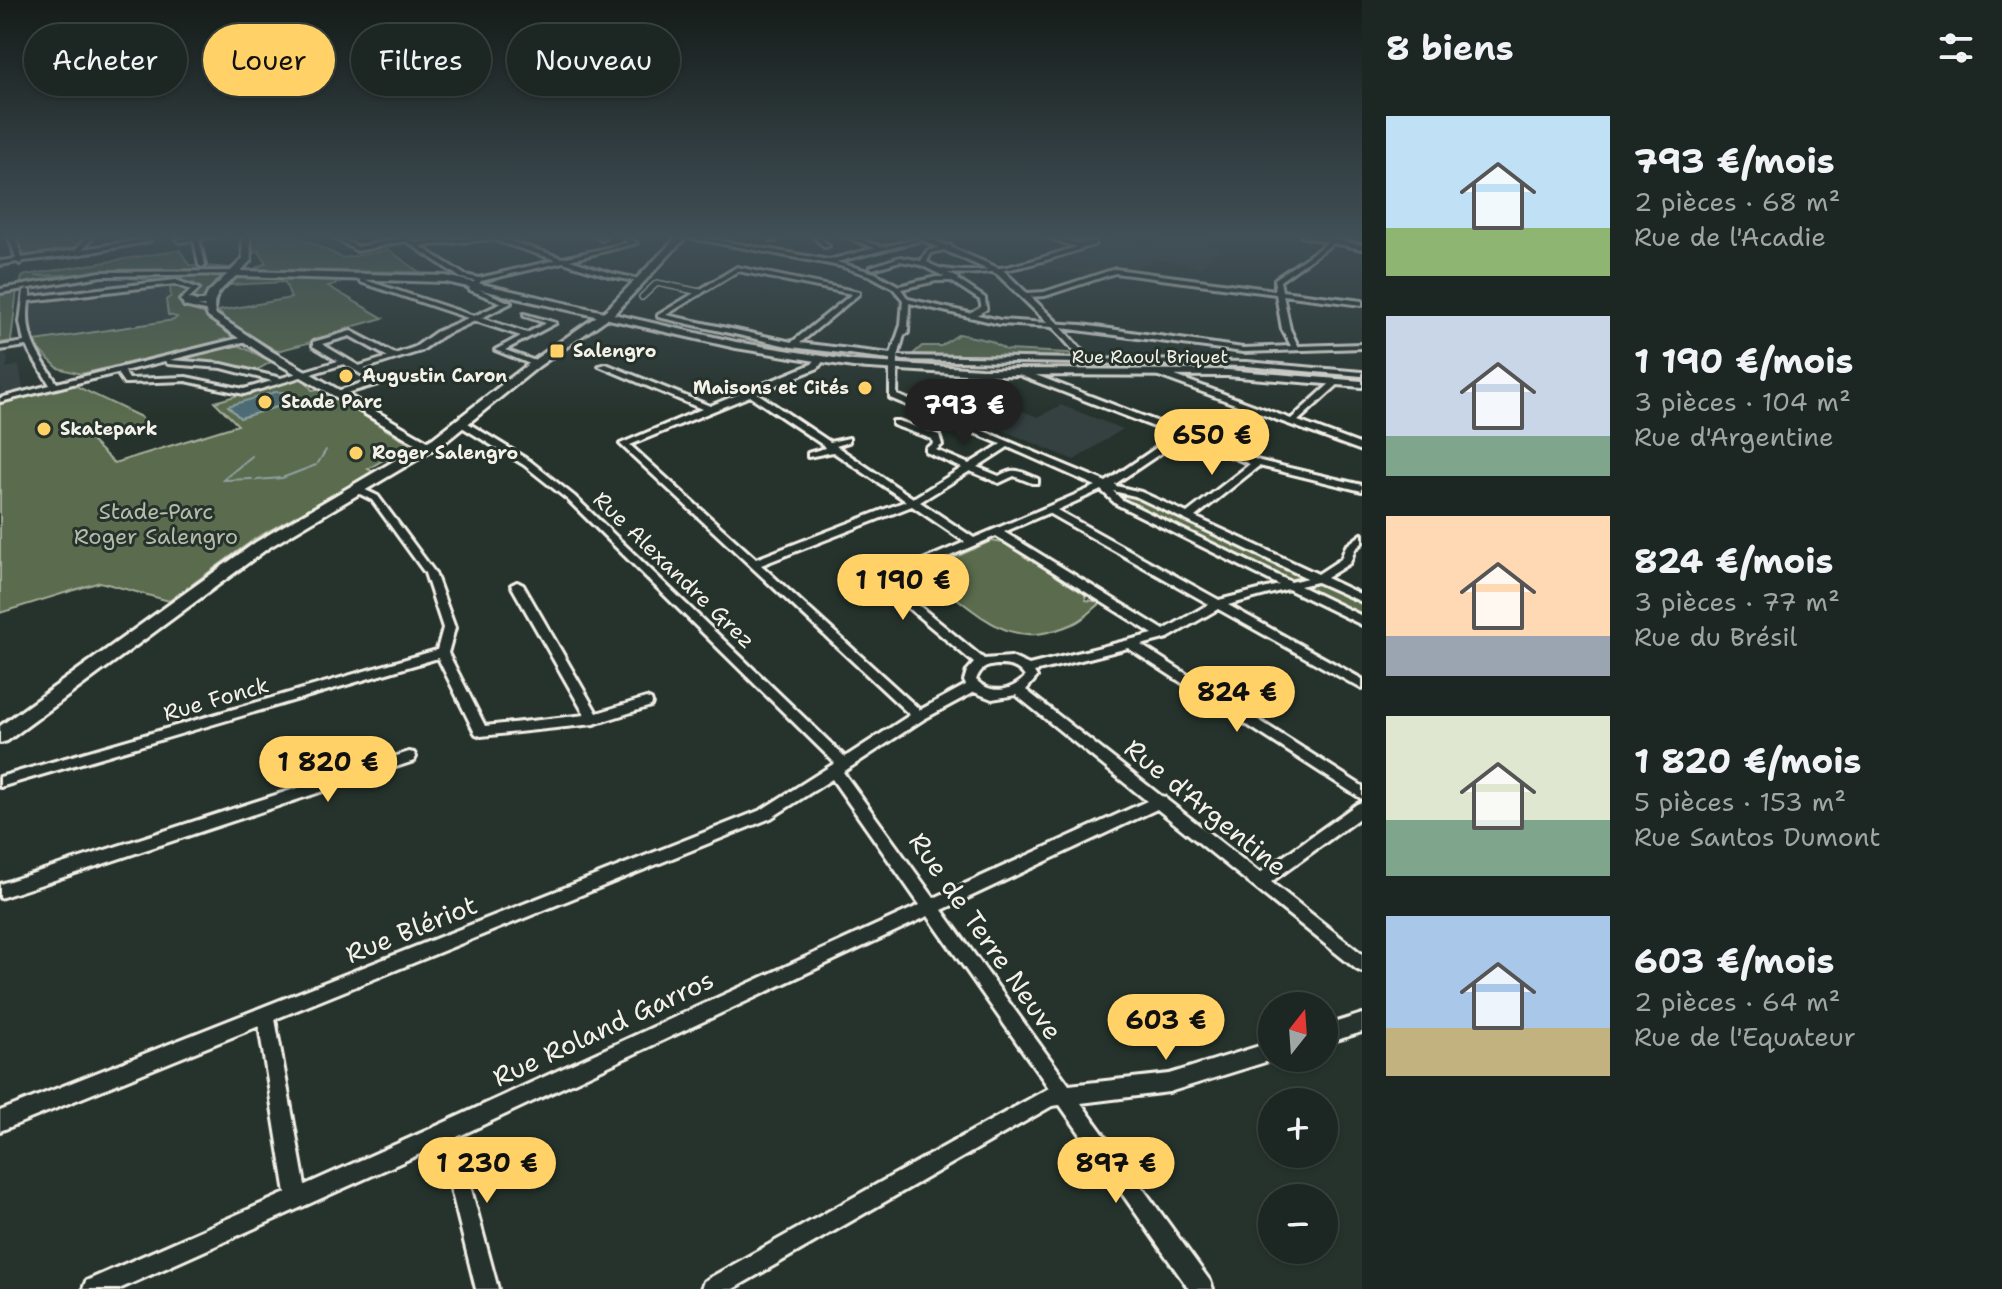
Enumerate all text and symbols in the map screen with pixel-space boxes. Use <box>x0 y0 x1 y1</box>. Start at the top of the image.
chip: Acheter <box>24 24 187 96</box>
chip: Louer <box>203 24 335 96</box>
chip: Filtres <box>351 24 491 96</box>
chip: Nouveau <box>507 24 680 96</box>
text: 8 biens <box>1386 25 1514 71</box>
icon: filters <box>1934 26 1978 70</box>
text: 793 €/mois <box>1634 138 1835 184</box>
icon: home <box>1450 148 1546 244</box>
text: 2 pièces · 68 m² <box>1634 184 1840 219</box>
text: Rue de l'Acadie <box>1634 219 1826 254</box>
text: 1 190 €/mois <box>1634 338 1853 384</box>
place label: Salengro <box>573 339 656 363</box>
marker: Salengro <box>548 342 566 360</box>
street label: Rue Raoul Briquet <box>1072 345 1228 369</box>
icon: home <box>1450 348 1546 444</box>
place label: Augustin Caron <box>362 364 507 388</box>
marker: Augustin Caron <box>337 367 355 385</box>
place label: Maisons et Cités <box>693 376 849 400</box>
marker: Maisons et Cités <box>856 379 874 397</box>
pin: 793 € <box>908 379 1020 447</box>
text: 3 pièces · 104 m² <box>1634 384 1851 419</box>
text: 793 € <box>923 387 1005 422</box>
place label: Stade Parc <box>281 390 382 414</box>
marker: Stade Parc <box>256 393 274 411</box>
pin: 650 € <box>1156 409 1268 477</box>
place label: Skatepark <box>60 417 157 441</box>
text: 650 € <box>1172 417 1252 452</box>
text: Rue d'Argentine <box>1634 419 1834 454</box>
marker: Skatepark <box>35 420 53 438</box>
place label: Roger Salengro <box>372 441 518 465</box>
marker: Roger Salengro <box>347 444 365 462</box>
street label: Rue Alexandre Grez <box>587 485 761 655</box>
park label: Stade-Parc Roger Salengro <box>74 497 238 551</box>
text: 824 €/mois <box>1634 538 1833 584</box>
icon: home <box>1450 548 1546 644</box>
pin: 1 190 € <box>829 554 977 622</box>
text: 1 190 € <box>855 562 951 597</box>
text: 3 pièces · 77 m² <box>1634 584 1840 619</box>
text: Rue du Brésil <box>1634 619 1797 654</box>
pin: 824 € <box>1181 666 1293 734</box>
street label: Rue Fonck <box>160 670 272 728</box>
text: 824 € <box>1197 674 1277 709</box>
street label: Rue d'Argentine <box>1117 731 1295 883</box>
pin: 1 820 € <box>254 736 402 804</box>
text: 1 820 €/mois <box>1634 738 1861 784</box>
text: 1 820 € <box>277 744 379 779</box>
icon: home <box>1450 748 1546 844</box>
text: 5 pièces · 153 m² <box>1634 784 1846 819</box>
text: Rue Santos Dumont <box>1634 819 1881 854</box>
street label: Rue de Terre Neuve <box>901 825 1071 1047</box>
street label: Rue Blériot <box>340 887 482 971</box>
text: 603 €/mois <box>1634 938 1834 984</box>
icon: home <box>1450 948 1546 1044</box>
street label: Rue Roland Garros <box>487 961 719 1095</box>
text: 2 pièces · 64 m² <box>1634 984 1841 1019</box>
north arrow <box>1258 992 1338 1072</box>
map controls <box>1258 992 1338 1264</box>
pin: 603 € <box>1110 994 1222 1062</box>
text: 603 € <box>1126 1002 1206 1037</box>
text: Rue de l'Equateur <box>1634 1019 1856 1054</box>
button: + <box>1258 1088 1338 1168</box>
pin: 1 230 € <box>413 1137 561 1205</box>
pin: 897 € <box>1060 1137 1172 1205</box>
text: 1 230 € <box>436 1145 538 1180</box>
text: 897 € <box>1076 1145 1156 1180</box>
button: − <box>1258 1184 1338 1264</box>

